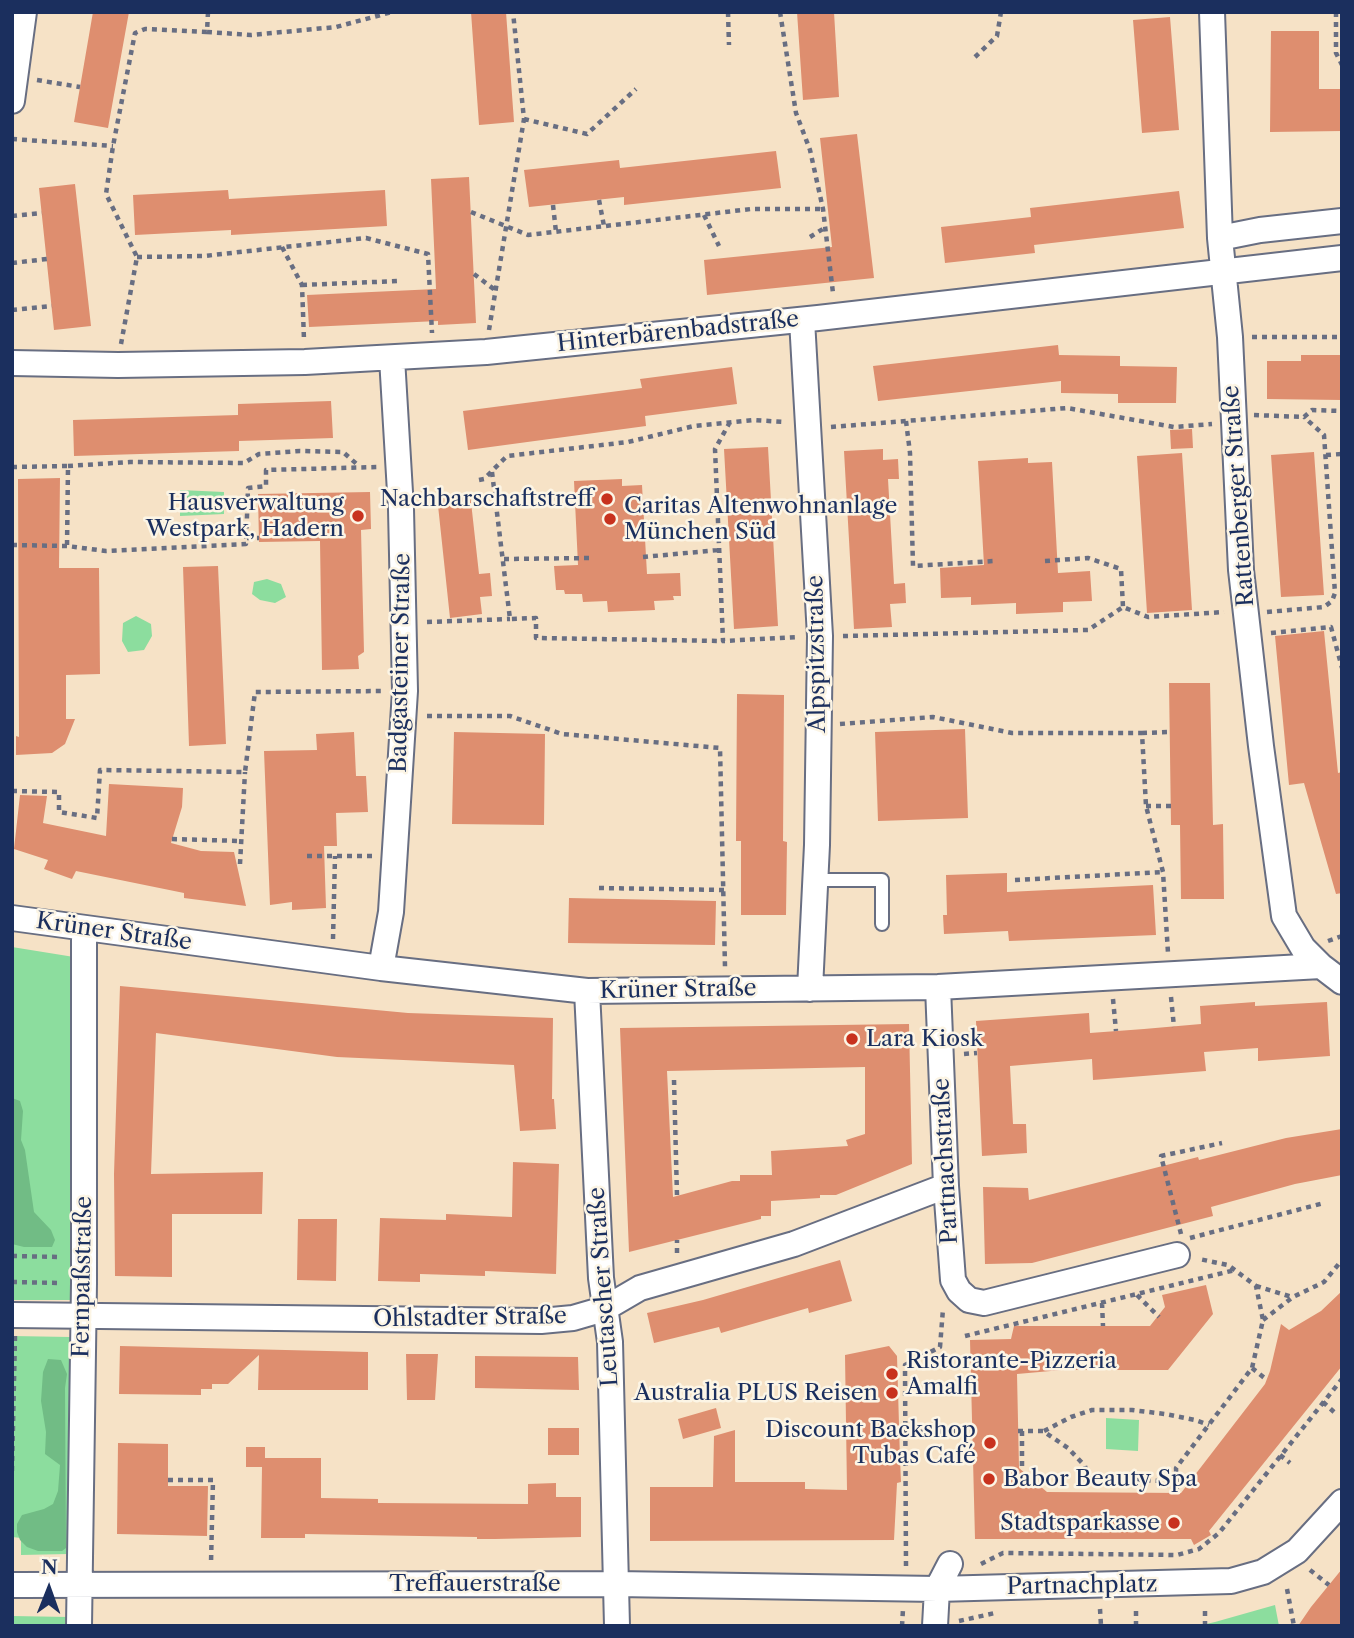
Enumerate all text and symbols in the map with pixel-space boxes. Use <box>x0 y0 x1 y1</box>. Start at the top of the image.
street label: Hinterbärenbadstraße <box>556 306 800 358</box>
street label: Rattenberger Straße <box>1217 384 1261 608</box>
place label: Nachbarschaftstreff <box>380 485 593 513</box>
place label: Hausverwaltung Westpark, Hadern <box>146 489 344 543</box>
marker: Nachbarschaftstreff <box>599 491 615 507</box>
place label: Caritas Altenwohnanlage München Süd <box>624 492 897 546</box>
marker: Hausverwaltung Westpark, Hadern <box>350 508 366 524</box>
marker: Caritas Altenwohnanlage München Süd <box>602 511 618 527</box>
street label: Badgasteiner Straße <box>385 553 417 773</box>
street label: Alpspitzstraße <box>802 575 832 733</box>
street label: Krüner Straße <box>34 907 194 957</box>
street label: Krüner Straße <box>599 975 757 1005</box>
place label: Lara Kiosk <box>866 1025 983 1053</box>
marker: Lara Kiosk <box>844 1031 860 1047</box>
street label: Partnachstraße <box>928 1077 964 1245</box>
street label: Leutascher Straße <box>583 1186 625 1388</box>
street label: Fernpaßstraße <box>68 1196 98 1358</box>
street label: Ohlstadter Straße <box>373 1303 567 1333</box>
place label: Ristorante-Pizzeria Amalfi <box>906 1347 1117 1401</box>
marker: Ristorante-Pizzeria Amalfi <box>884 1366 900 1382</box>
place label: Australia PLUS Reisen <box>634 1379 878 1407</box>
marker: Australia PLUS Reisen <box>884 1385 900 1401</box>
place label: Discount Backshop Tubas Café <box>765 1416 976 1470</box>
marker: Discount Backshop Tubas Café <box>982 1435 998 1451</box>
place label: Babor Beauty Spa <box>1003 1465 1197 1493</box>
marker: Babor Beauty Spa <box>981 1471 997 1487</box>
place label: Stadtsparkasse <box>1000 1509 1160 1537</box>
marker: Stadtsparkasse <box>1166 1515 1182 1531</box>
north arrow <box>14 1554 84 1624</box>
text: N <box>41 1556 58 1579</box>
street label: Treffauerstraße <box>389 1570 561 1598</box>
street label: Partnachplatz <box>1006 1571 1158 1601</box>

